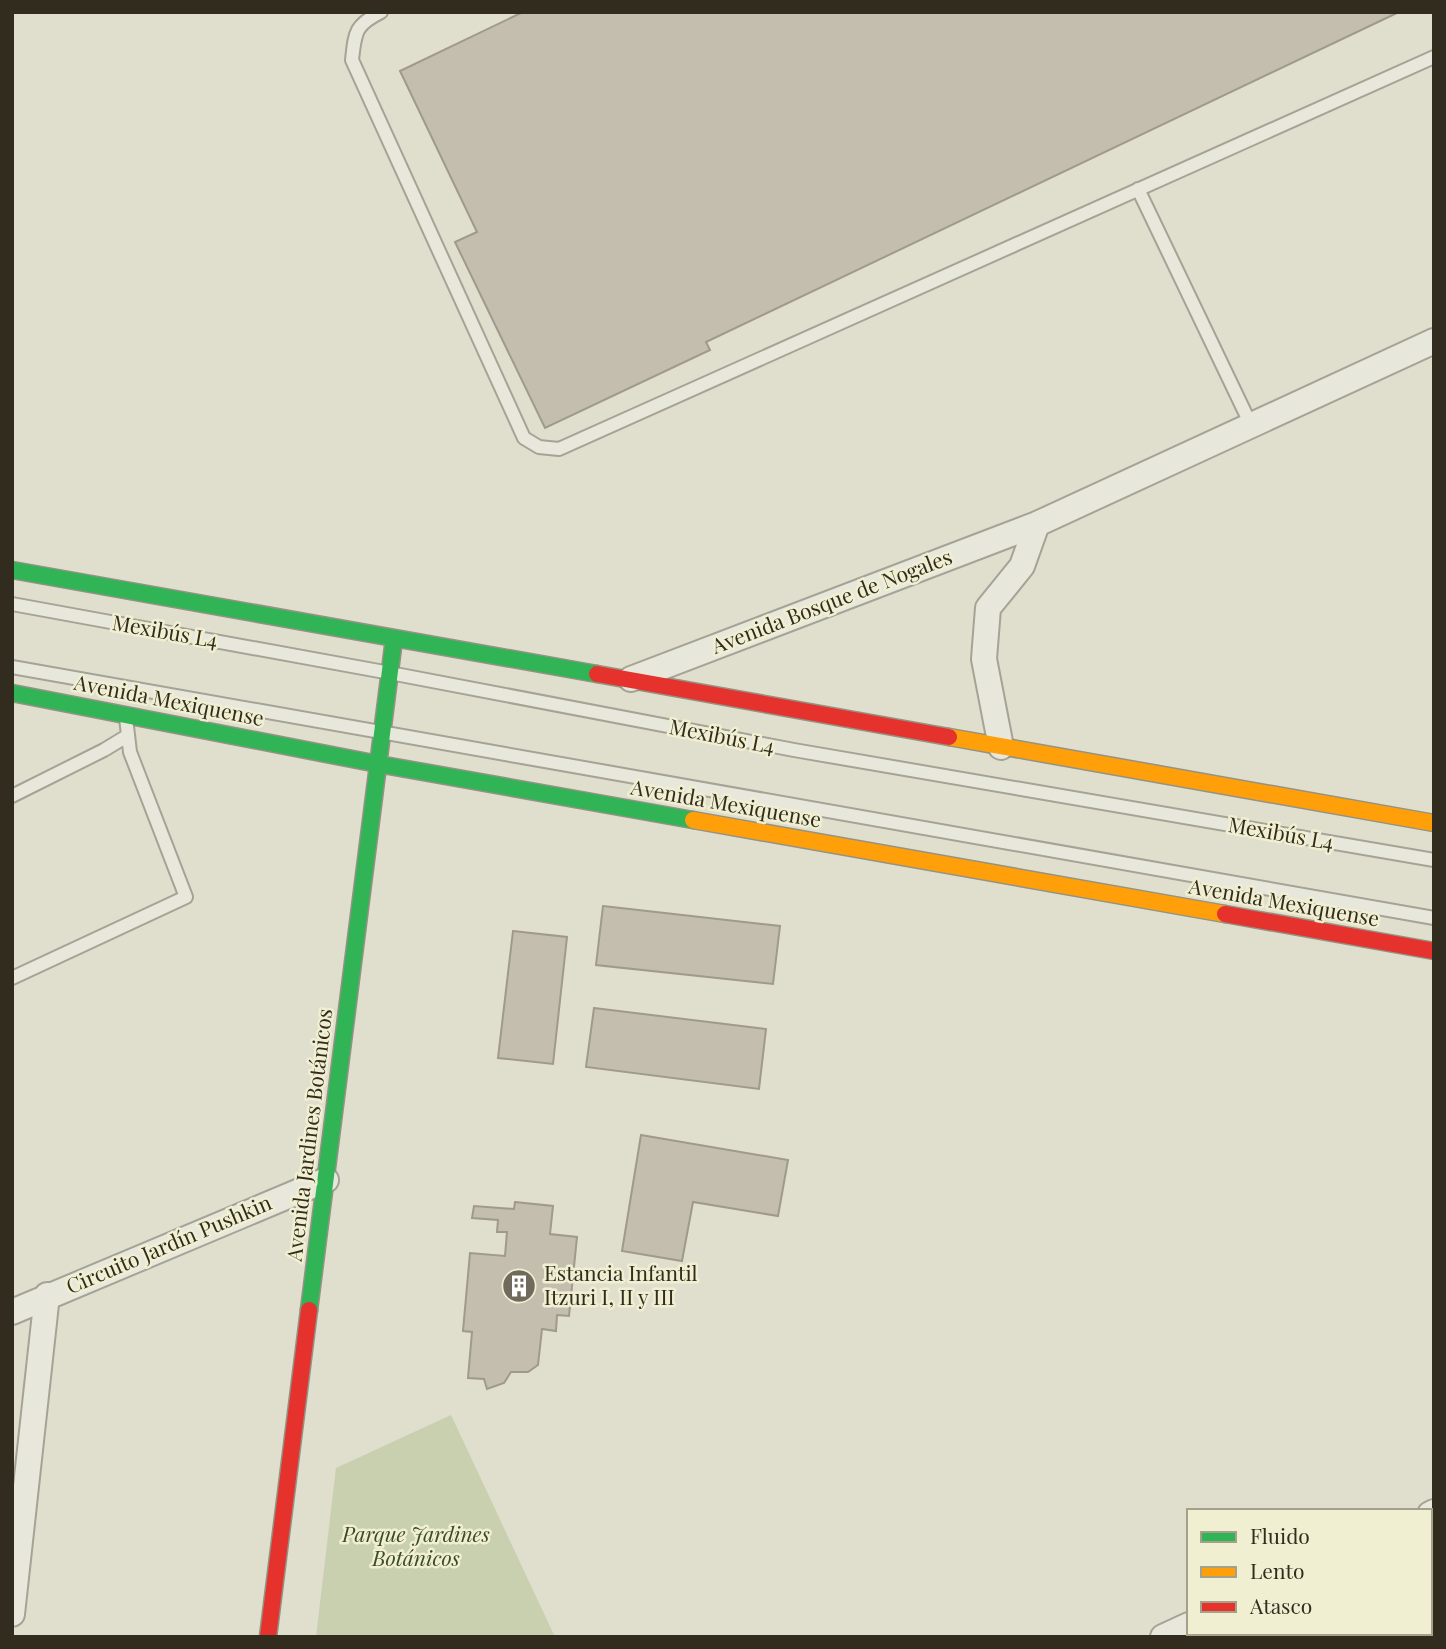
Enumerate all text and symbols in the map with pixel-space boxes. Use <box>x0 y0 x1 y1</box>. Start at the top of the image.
street label: Avenida Bosque de Nogales <box>706 541 955 659</box>
street label: Mexibús L4 <box>110 607 220 653</box>
street label: Avenida Mexiquense <box>71 667 267 731</box>
street label: Mexibús L4 <box>667 711 777 759</box>
street label: Avenida Mexiquense <box>628 771 824 833</box>
street label: Mexibús L4 <box>1226 809 1336 855</box>
street label: Avenida Mexiquense <box>1186 870 1382 932</box>
street label: Avenida Jardines Botánicos <box>278 1007 337 1264</box>
street label: Circuito Jardín Pushkin <box>61 1187 276 1299</box>
place label: Estancia Infantil Itzuri I, II y III <box>544 1258 698 1310</box>
building icon: Estancia Infantil Itzuri I, II y III <box>500 1267 538 1305</box>
legend <box>1187 1509 1432 1635</box>
park label: Parque Jardines Botánicos <box>341 1519 490 1571</box>
text: Fluido <box>1250 1521 1310 1549</box>
text: Lento <box>1250 1556 1304 1584</box>
text: Atasco <box>1249 1591 1312 1619</box>

